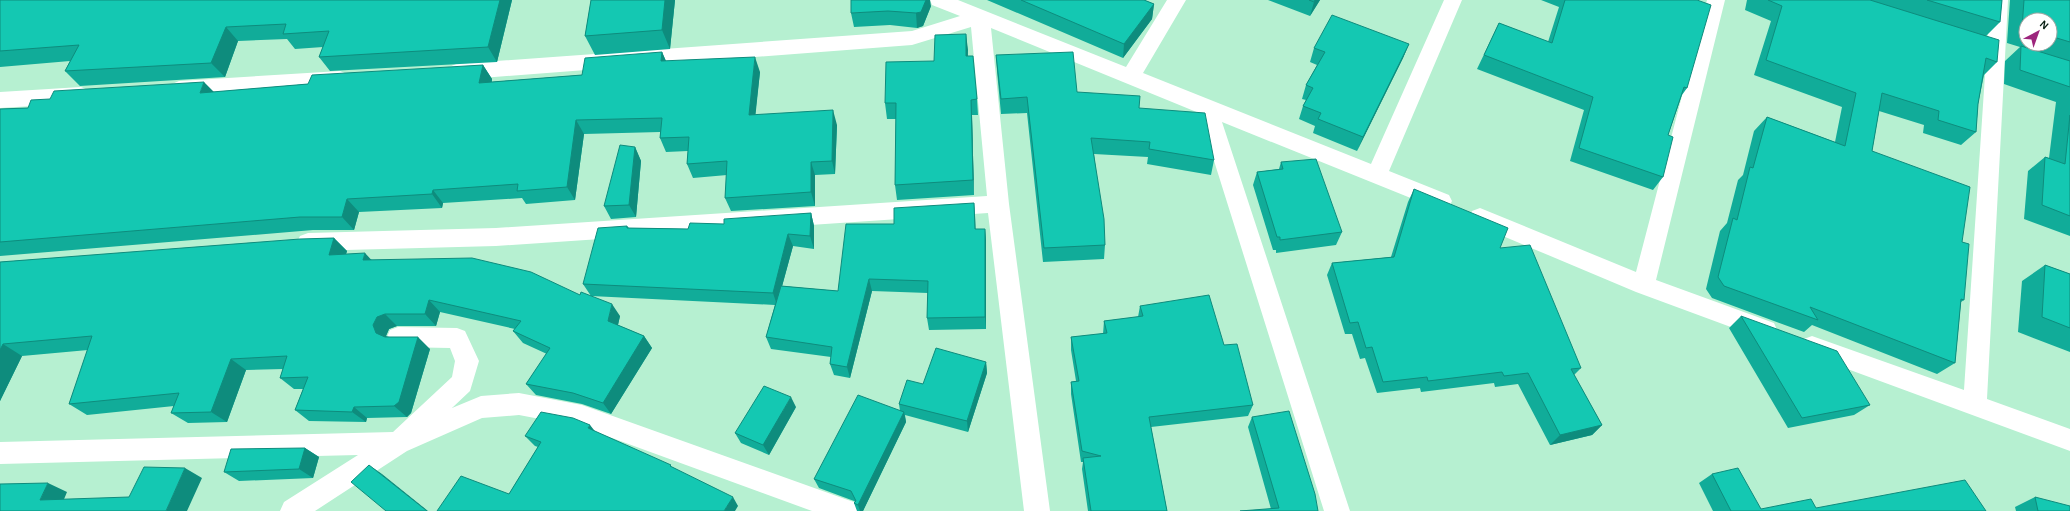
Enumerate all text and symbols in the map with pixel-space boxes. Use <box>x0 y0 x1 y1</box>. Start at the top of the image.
north arrow <box>2018 12 2058 52</box>
text: N <box>2038 18 2051 31</box>

